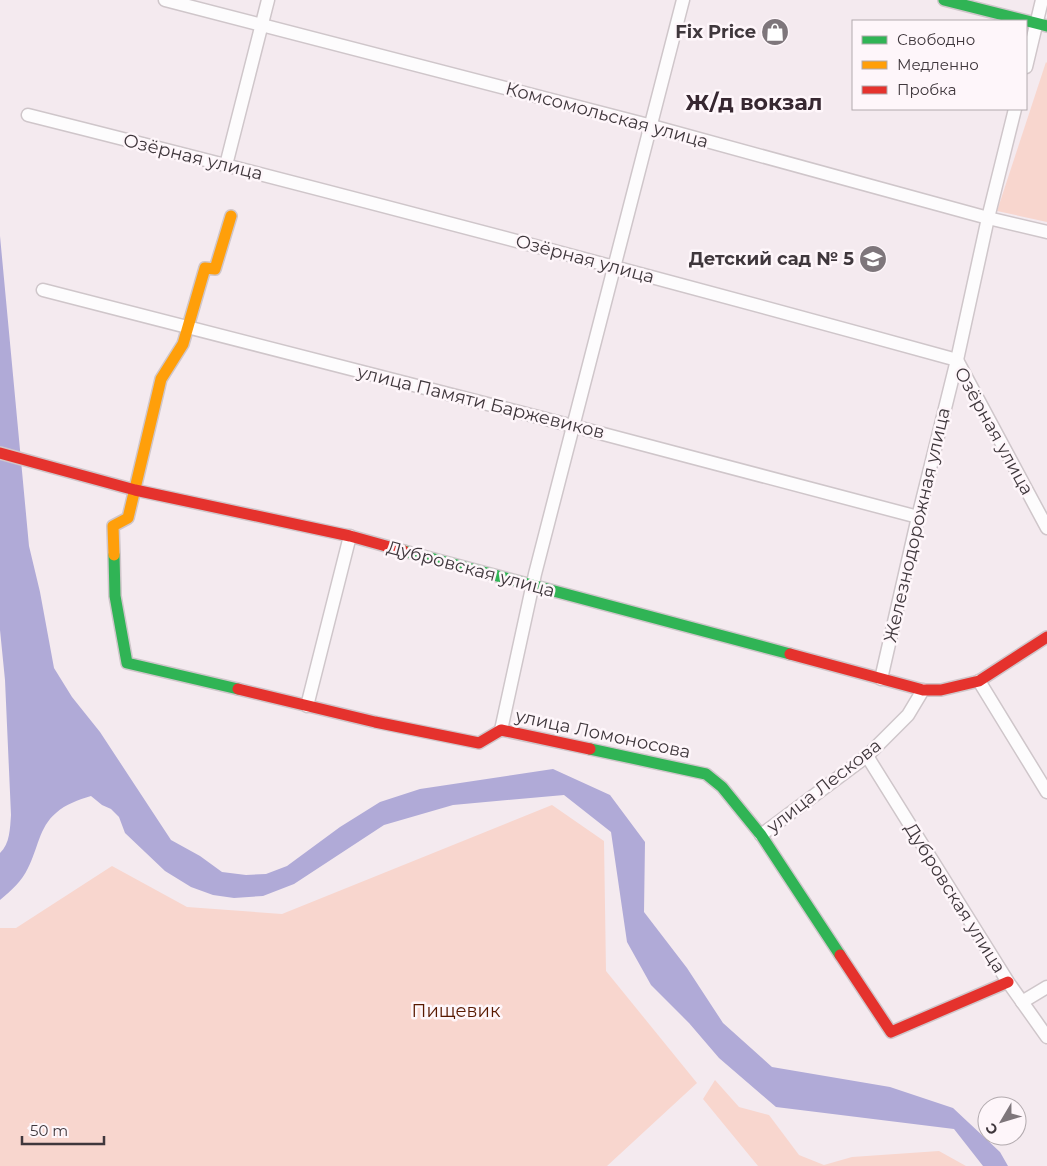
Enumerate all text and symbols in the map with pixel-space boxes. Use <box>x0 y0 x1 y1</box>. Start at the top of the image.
shop icon: Fix Price <box>760 17 790 47</box>
legend <box>852 20 1027 110</box>
place label: Fix Price <box>675 21 756 43</box>
text: Свободно <box>897 30 975 49</box>
text: Медленно <box>897 55 979 74</box>
street label: Комсомольская улица <box>503 77 711 153</box>
text: Пробка <box>897 80 956 99</box>
district label: Ж/д вокзал <box>686 89 822 116</box>
street label: Озёрная улица <box>121 129 265 185</box>
street label: Озёрная улица <box>513 230 657 288</box>
school or university icon: Детский сад № 5 <box>858 244 888 274</box>
place label: Детский сад № 5 <box>689 248 854 270</box>
street label: улица Памяти Баржевиков <box>354 360 607 443</box>
street label: Озёрная улица <box>950 363 1038 499</box>
street label: Железнодорожная улица <box>879 405 955 645</box>
street label: Дубровская улица <box>385 536 557 602</box>
street label: улица Ломоносова <box>512 704 693 763</box>
street label: улица Лескова <box>762 734 886 838</box>
street label: Дубровская улица <box>900 819 1010 977</box>
park label: Пищевик <box>412 1000 501 1022</box>
north arrow <box>977 1096 1027 1146</box>
scale bar <box>22 1114 105 1146</box>
text: С <box>982 1119 1002 1139</box>
text: 50 m <box>30 1121 68 1140</box>

